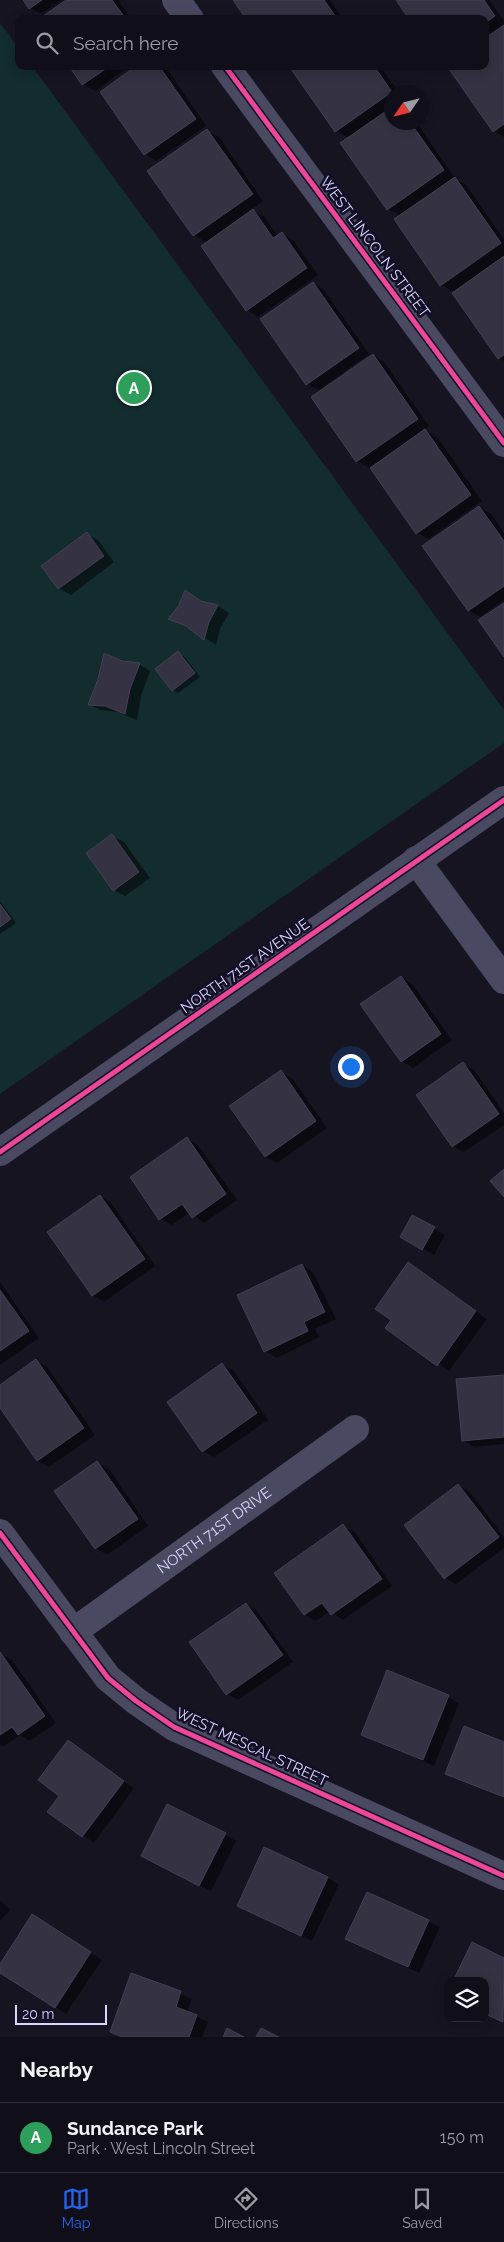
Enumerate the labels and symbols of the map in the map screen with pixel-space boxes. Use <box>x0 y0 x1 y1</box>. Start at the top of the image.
north arrow <box>384 85 429 130</box>
street label: WEST LINCOLN STREET <box>316 173 434 321</box>
pin: A <box>118 369 150 407</box>
street label: NORTH 71ST AVENUE <box>177 915 313 1017</box>
your location <box>338 1054 364 1080</box>
street label: NORTH 71ST DRIVE <box>154 1483 275 1577</box>
street label: WEST MESCAL STREET <box>173 1704 331 1790</box>
scale bar <box>15 2002 108 2025</box>

